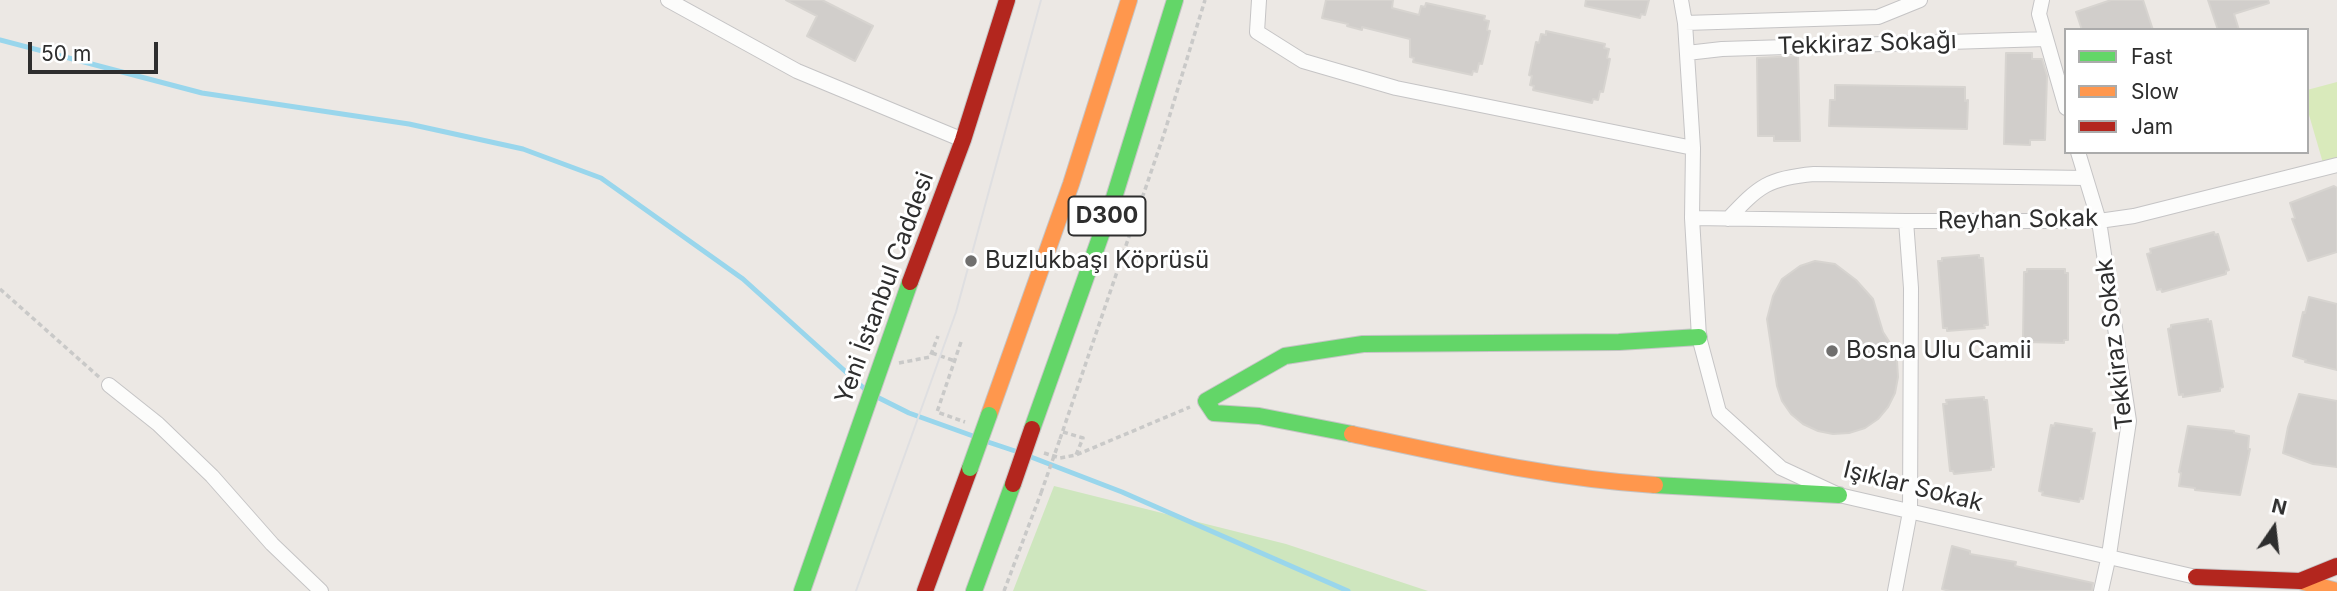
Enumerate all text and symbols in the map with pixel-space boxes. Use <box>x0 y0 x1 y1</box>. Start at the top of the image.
street label: Tekkiraz Sokağı <box>1777 26 1957 62</box>
scale bar <box>32 28 161 72</box>
legend <box>2064 28 2309 154</box>
text: 50 m <box>41 41 91 66</box>
text: Fast <box>2131 44 2173 69</box>
text: Slow <box>2131 79 2179 104</box>
text: Jam <box>2131 114 2173 139</box>
street label: Yeni İstanbul Caddesi <box>830 168 940 408</box>
road number: D300 <box>1068 196 1146 236</box>
street label: Reyhan Sokak <box>1938 204 2098 236</box>
place label: Buzlukbaşı Köprüsü <box>985 247 1209 275</box>
marker: Buzlukbaşı Köprüsü <box>963 253 979 269</box>
street label: Tekkiraz Sokak <box>2090 257 2140 431</box>
place label: Bosna Ulu Camii <box>1846 337 2031 365</box>
marker: Bosna Ulu Camii <box>1824 343 1840 359</box>
street label: Işıklar Sokak <box>1840 456 1986 518</box>
north arrow <box>2239 493 2309 563</box>
text: N <box>2269 494 2289 520</box>

